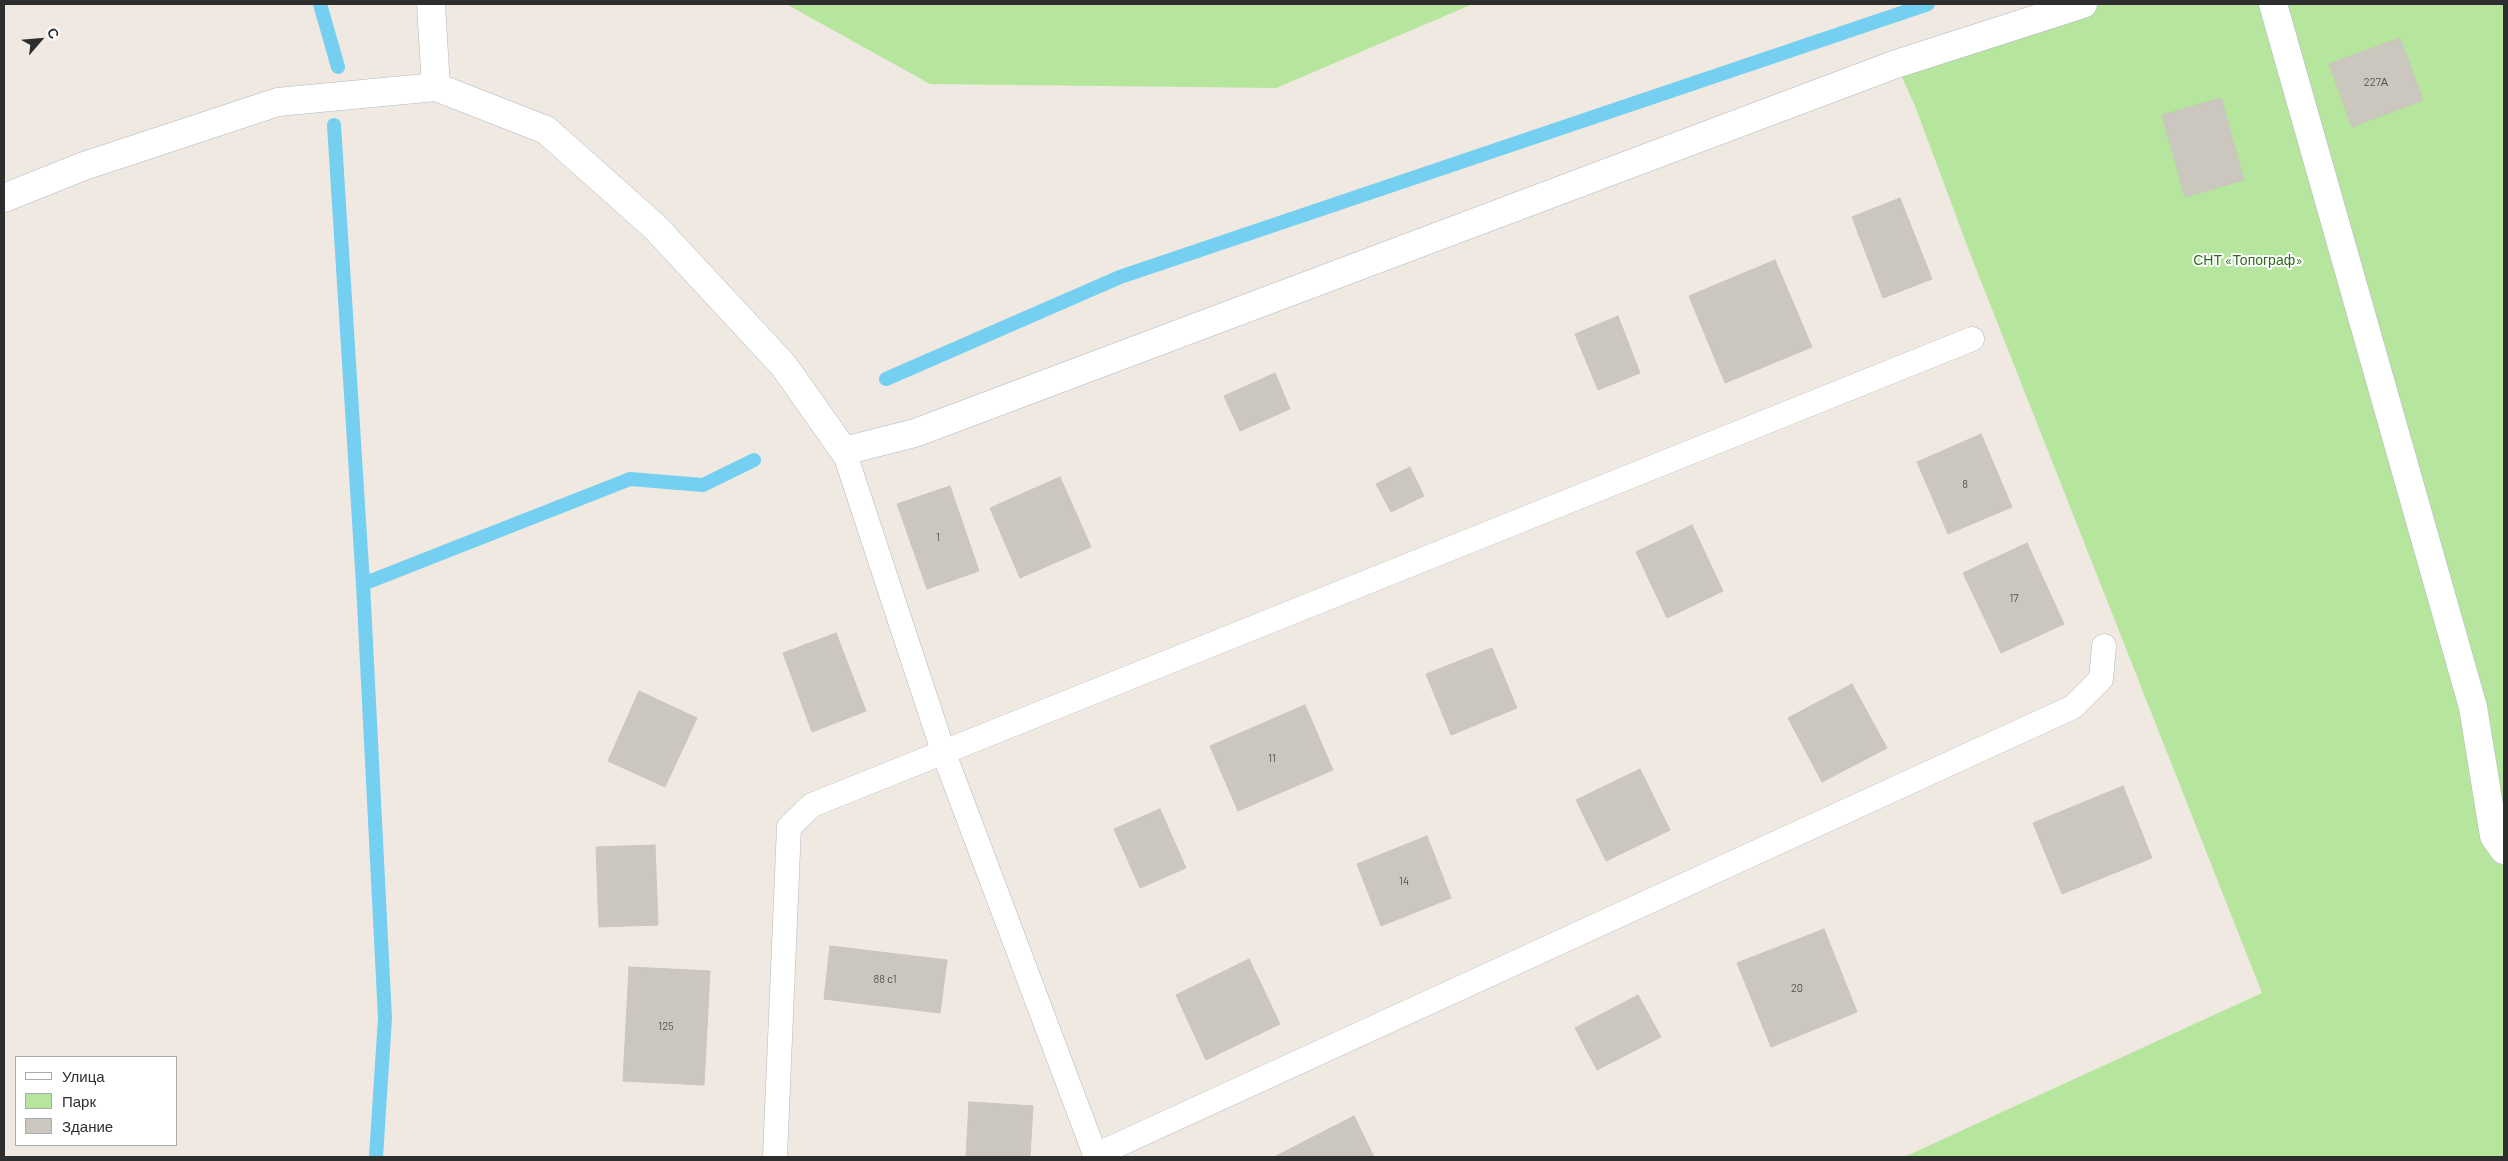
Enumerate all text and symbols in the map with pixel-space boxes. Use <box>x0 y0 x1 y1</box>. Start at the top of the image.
north arrow <box>15 15 65 65</box>
text: С <box>44 25 64 41</box>
house number: 227А <box>2364 75 2388 89</box>
park label: СНТ «Топограф» <box>2193 252 2303 268</box>
house number: 8 <box>1962 477 1968 491</box>
house number: 1 <box>936 530 940 544</box>
house number: 17 <box>2009 591 2019 605</box>
house number: 11 <box>1268 751 1276 765</box>
house number: 14 <box>1399 874 1409 888</box>
house number: 88 с1 <box>873 972 897 986</box>
house number: 20 <box>1791 981 1803 995</box>
house number: 125 <box>658 1019 674 1033</box>
legend <box>15 1056 178 1146</box>
text: Улица <box>62 1067 105 1085</box>
text: Парк <box>62 1092 96 1110</box>
text: Здание <box>62 1117 113 1135</box>

